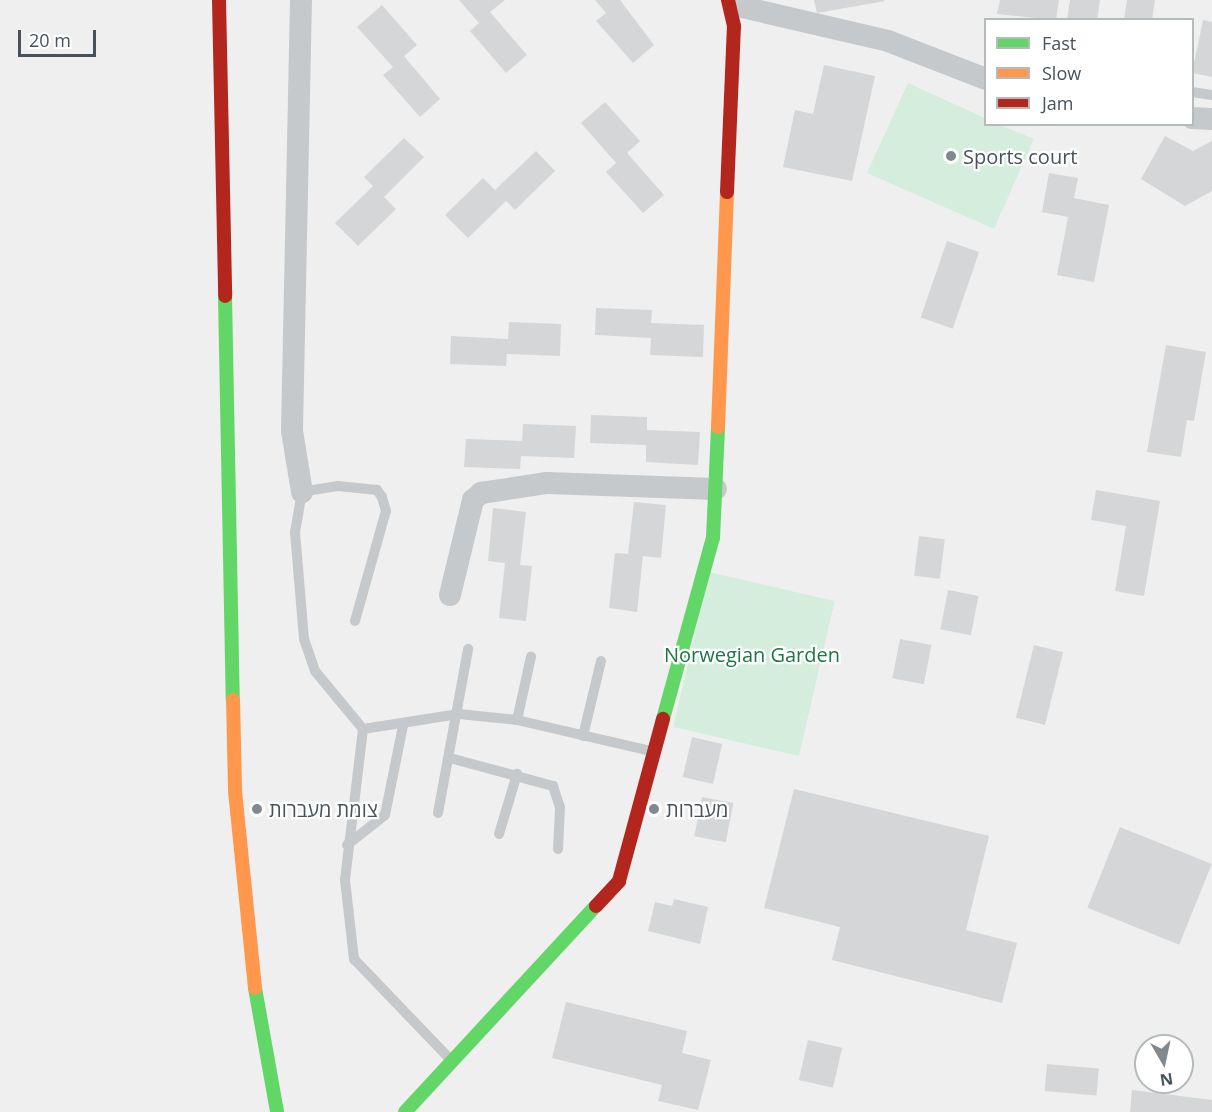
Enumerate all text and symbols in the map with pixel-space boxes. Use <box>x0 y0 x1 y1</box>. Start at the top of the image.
scale bar <box>21 18 99 56</box>
legend <box>984 18 1194 126</box>
text: 20 m <box>29 28 71 52</box>
text: Fast <box>1042 31 1076 55</box>
text: Slow <box>1042 61 1081 85</box>
text: Jam <box>1042 91 1074 115</box>
place label: Sports court <box>963 144 1077 168</box>
marker: Sports court <box>944 149 958 163</box>
park label: Norwegian Garden <box>664 642 840 666</box>
place label: צומת מעברות <box>269 797 378 821</box>
place label: מעברות <box>666 797 728 821</box>
marker: צומת מעברות <box>250 802 264 816</box>
marker: מעברות <box>647 802 661 816</box>
north arrow <box>1134 1034 1194 1094</box>
text: N <box>1158 1068 1175 1092</box>

